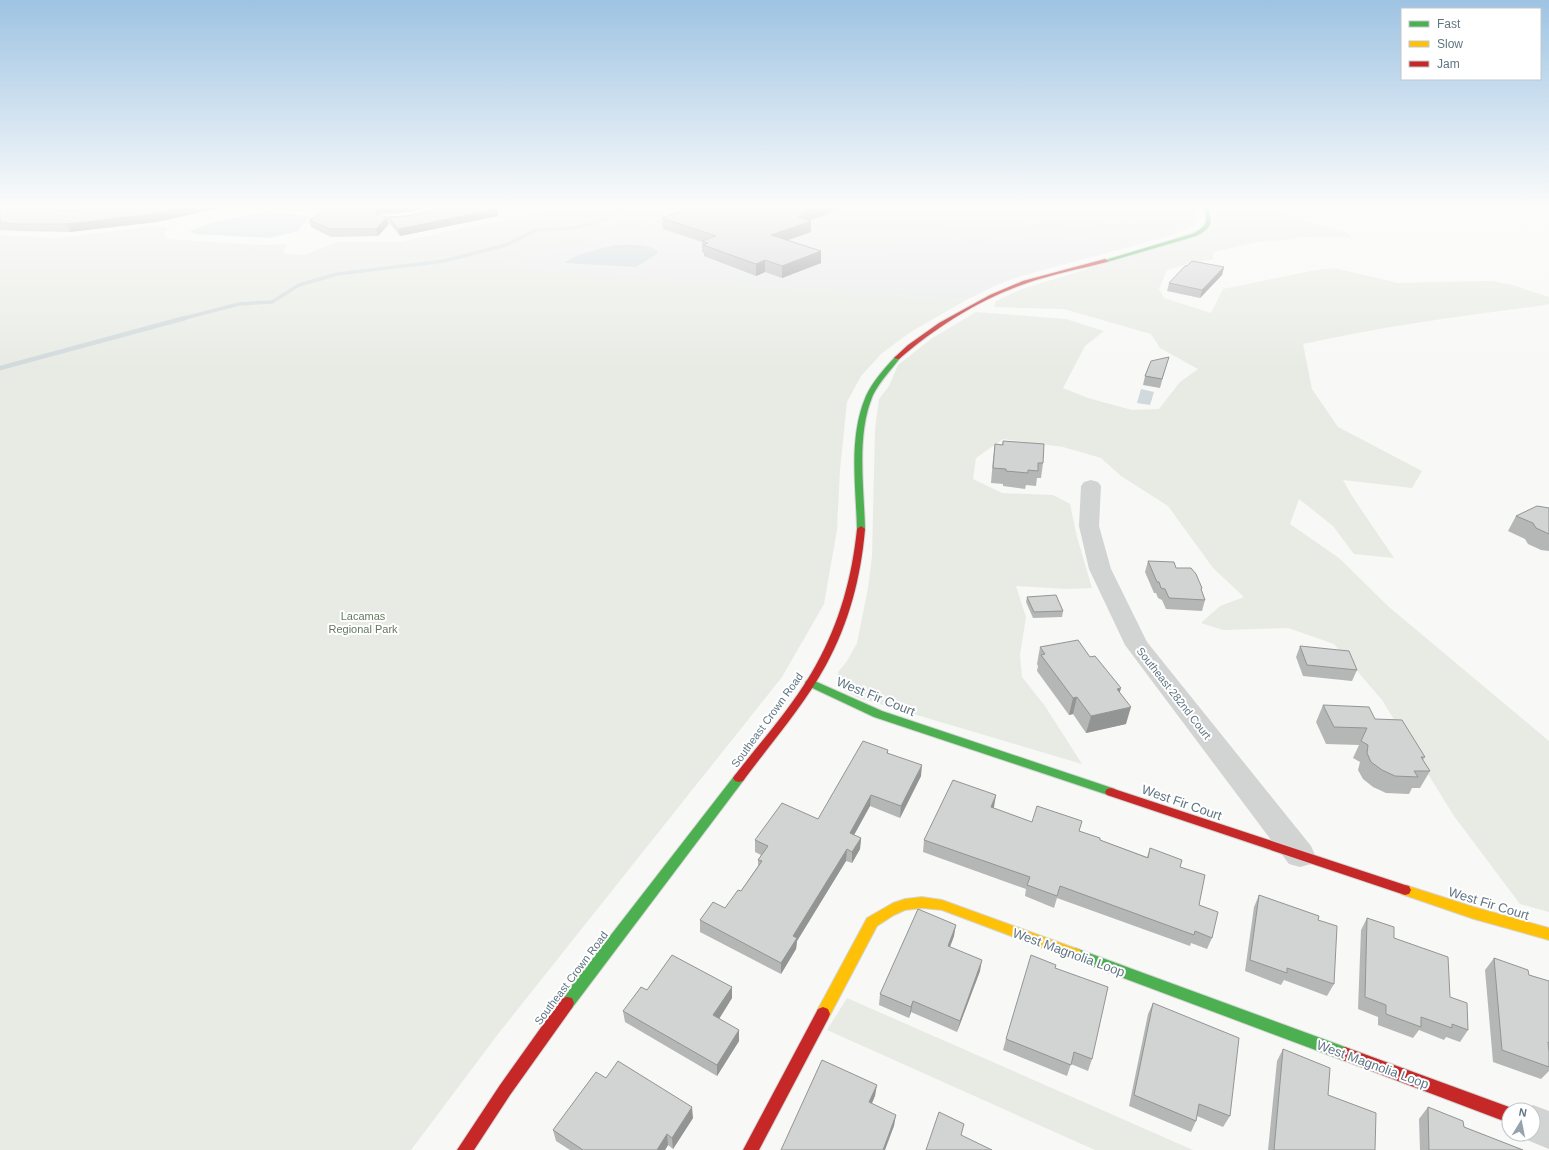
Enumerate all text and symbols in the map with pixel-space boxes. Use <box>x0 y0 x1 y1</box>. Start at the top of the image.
legend <box>1401 8 1541 80</box>
text: Fast <box>1437 17 1461 31</box>
text: Slow <box>1437 37 1463 51</box>
text: Jam <box>1437 57 1460 71</box>
park label: Lacamas Regional Park <box>328 610 398 635</box>
street label: Southeast 282nd Court <box>1134 645 1214 741</box>
street label: Southeast Crown Road <box>729 670 805 770</box>
street label: West Fir Court <box>834 674 918 719</box>
street label: West Fir Court <box>1140 782 1224 823</box>
street label: West Fir Court <box>1447 884 1531 923</box>
street label: West Magnolia Loop <box>1011 925 1127 980</box>
street label: Southeast Crown Road <box>532 929 610 1027</box>
street label: West Magnolia Loop <box>1315 1037 1431 1092</box>
north arrow <box>1501 1102 1541 1142</box>
text: N <box>1518 1106 1528 1119</box>

